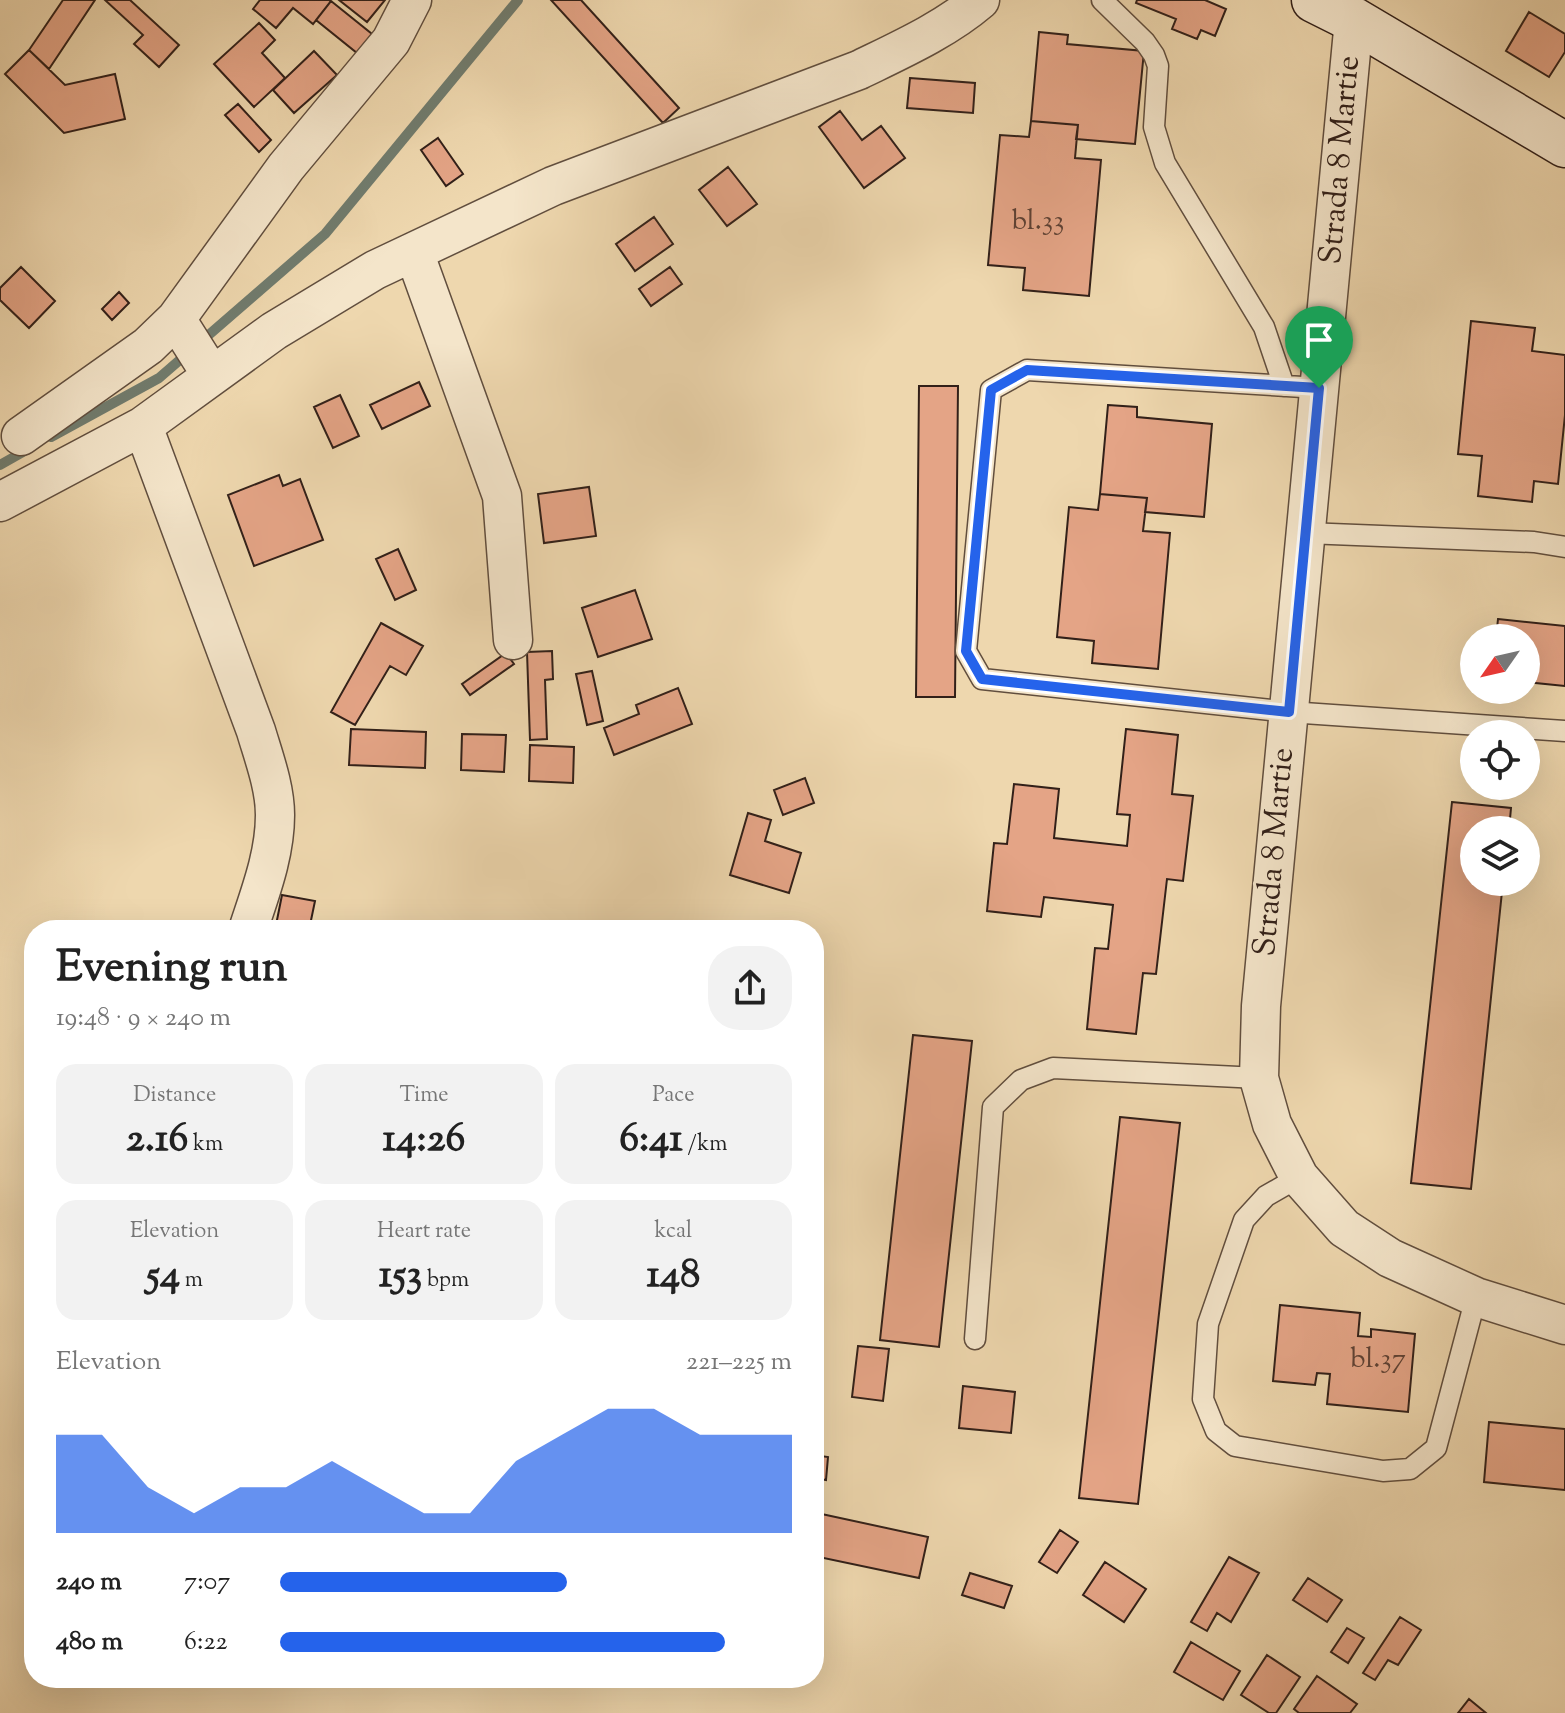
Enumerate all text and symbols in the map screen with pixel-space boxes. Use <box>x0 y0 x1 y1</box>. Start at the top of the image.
street label: Strada 8 Martie <box>1309 54 1373 266</box>
house number: bl.33 <box>1012 202 1064 242</box>
pin <box>1285 306 1353 388</box>
icon: arrive <box>1297 318 1341 362</box>
north arrow <box>1460 624 1540 704</box>
map controls <box>1460 624 1540 896</box>
button: locate <box>1460 720 1540 800</box>
street label: Strada 8 Martie <box>1243 746 1307 958</box>
button: layers <box>1460 816 1540 896</box>
text: Evening run <box>56 938 288 1001</box>
button: share <box>708 946 792 1030</box>
text: 19:48 · 9 × 240 m <box>56 1000 231 1037</box>
text: Distance <box>133 1080 216 1112</box>
text: Time <box>400 1080 448 1112</box>
text: Pace <box>652 1080 694 1112</box>
text: 2.16 <box>126 1112 188 1169</box>
text: 14:26 <box>383 1112 465 1169</box>
text: 6:41 <box>619 1112 683 1169</box>
text: km <box>188 1129 223 1161</box>
text: /km <box>683 1129 727 1161</box>
text: Elevation <box>130 1216 219 1248</box>
text: Heart rate <box>377 1216 471 1248</box>
text: kcal <box>654 1216 692 1248</box>
text: 54 <box>146 1248 180 1305</box>
text: 153 <box>379 1248 422 1305</box>
text: 148 <box>646 1248 700 1305</box>
text: m <box>180 1265 203 1297</box>
text: bpm <box>422 1265 469 1297</box>
house number: bl.37 <box>1350 1340 1406 1380</box>
text: Elevation <box>56 1344 161 1381</box>
text: 221–225 m <box>686 1344 792 1381</box>
text: 240 m <box>56 1564 122 1601</box>
text: 7:07 <box>184 1564 230 1601</box>
text: 480 m <box>56 1624 123 1661</box>
text: 6:22 <box>184 1624 228 1661</box>

